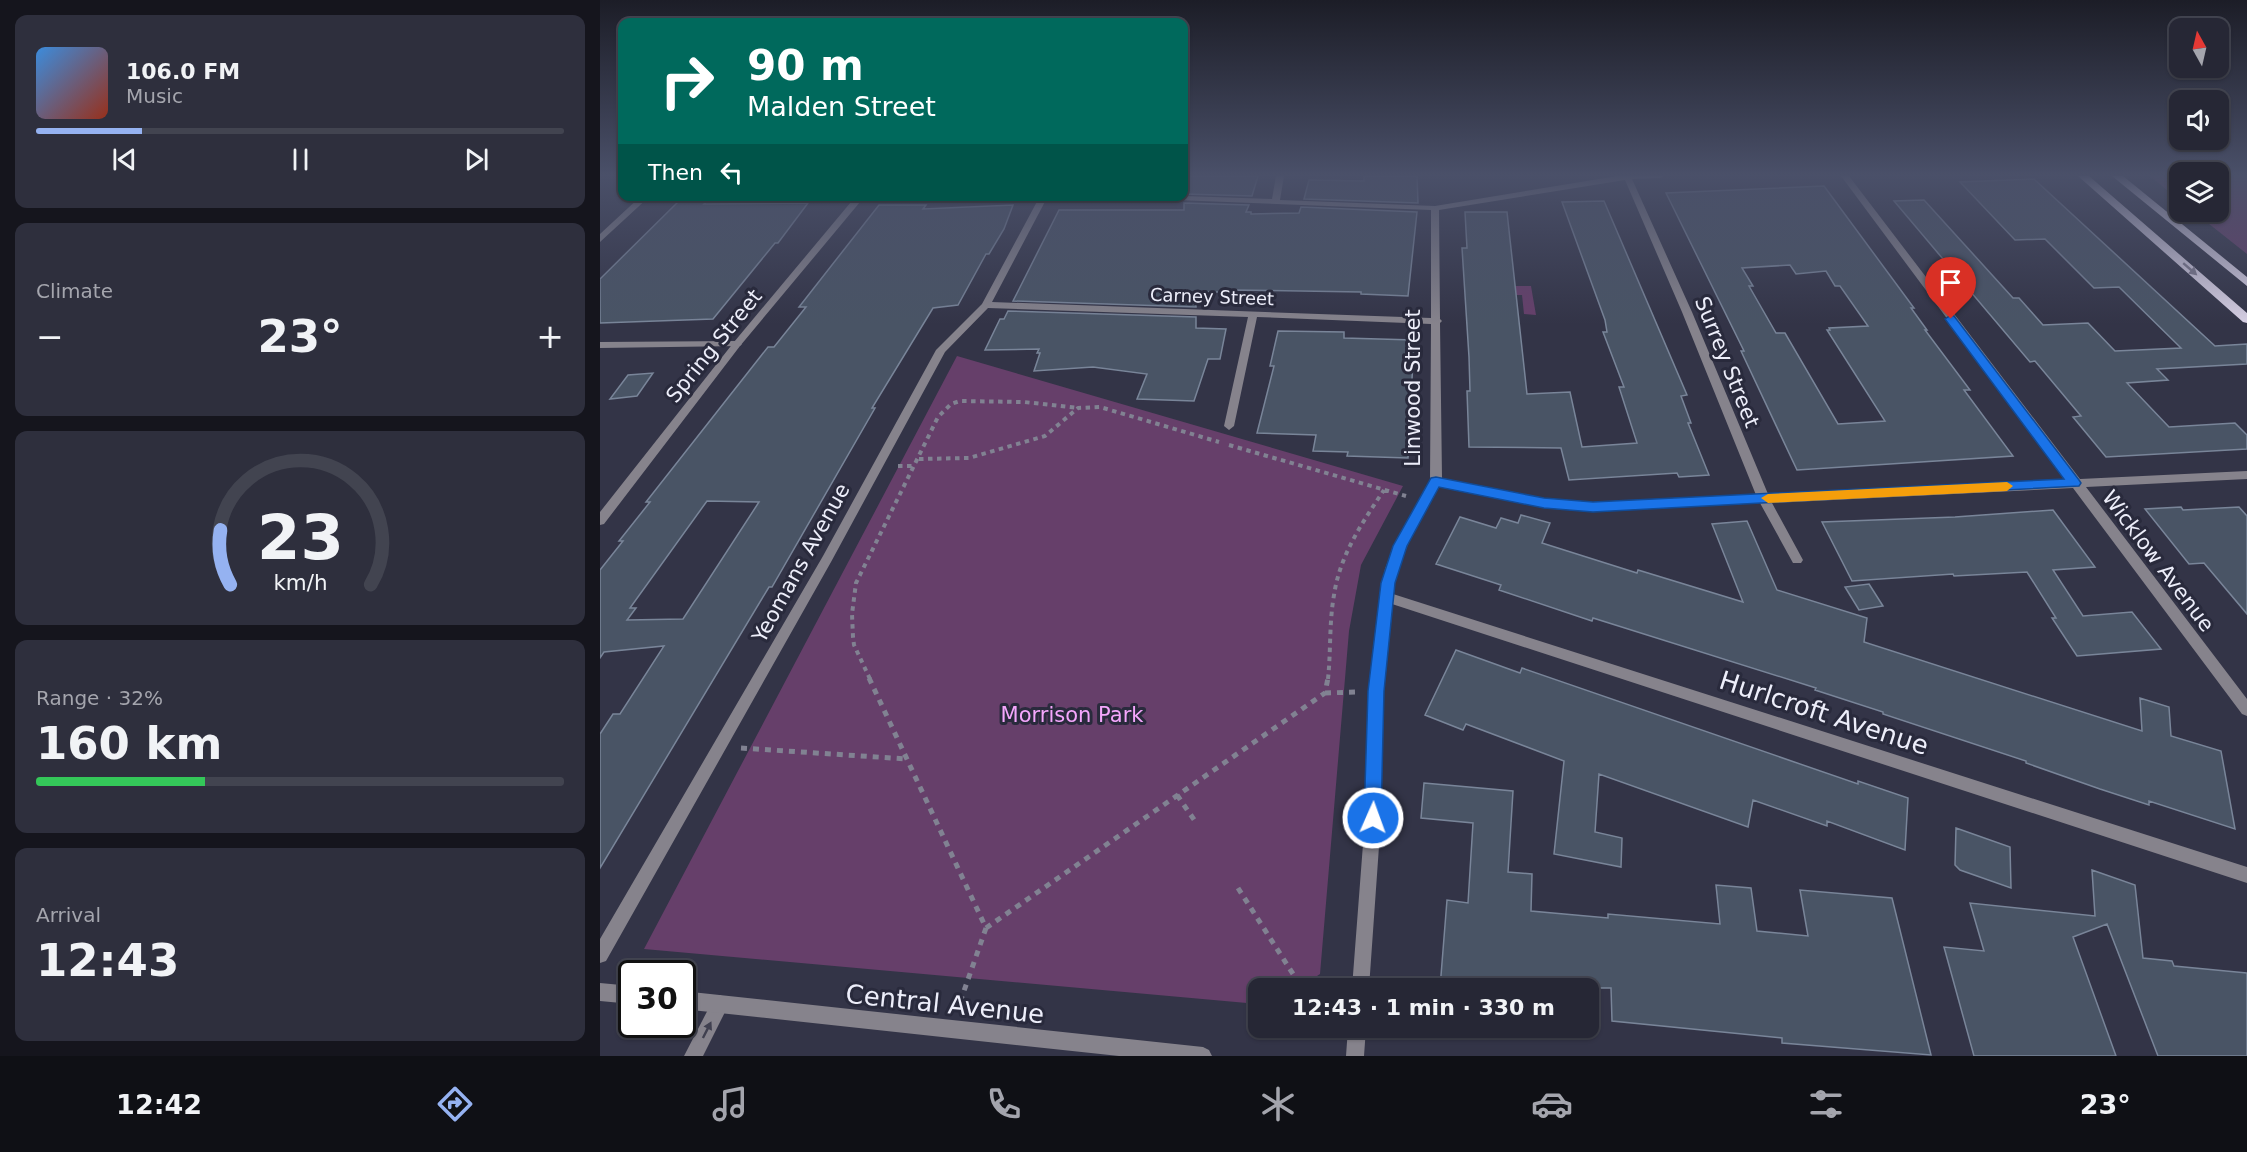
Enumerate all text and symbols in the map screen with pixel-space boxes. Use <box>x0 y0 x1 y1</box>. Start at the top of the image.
north arrow <box>2169 18 2229 78</box>
map controls <box>2169 18 2229 222</box>
text: 90 m <box>747 41 864 90</box>
icon: right <box>648 42 726 120</box>
text: 106.0 FM <box>126 59 240 84</box>
text: Music <box>126 84 183 108</box>
button: sound <box>2169 90 2229 150</box>
text: Malden Street <box>747 91 936 122</box>
icon: previous <box>108 143 141 176</box>
icon: pause <box>284 143 317 176</box>
icon: next <box>460 143 493 176</box>
icon: left <box>715 156 748 189</box>
text: Then <box>648 160 703 185</box>
button: layers <box>2169 162 2229 222</box>
pin <box>1925 257 1976 319</box>
one-way arrow <box>2183 263 2198 276</box>
icon: arrive <box>1934 266 1967 299</box>
text: Climate <box>36 279 113 303</box>
street label: Carney Street <box>1150 284 1274 309</box>
street label: Spring Street <box>661 285 767 407</box>
street label: Surrey Street <box>1690 293 1764 431</box>
street label: Linwood Street <box>1401 309 1425 467</box>
text: 23° <box>257 310 343 363</box>
text: − <box>36 317 64 356</box>
text: + <box>536 317 564 356</box>
street label: Yeomans Avenue <box>747 479 855 648</box>
street label: Wicklow Avenue <box>2097 486 2219 636</box>
text: 23 <box>257 501 343 574</box>
text: km/h <box>273 570 327 595</box>
street label: Hurlcroft Avenue <box>1716 665 1932 761</box>
text: Range · 32% <box>36 686 163 710</box>
park label: Morrison Park <box>1001 703 1144 727</box>
text: 160 km <box>36 717 222 770</box>
position arrow <box>1341 786 1405 850</box>
text: Arrival <box>36 903 101 927</box>
text: 12:43 <box>36 934 179 987</box>
speed limit sign: 30 <box>618 960 696 1038</box>
street label: Central Avenue <box>844 979 1046 1029</box>
text: 12:43 · 1 min · 330 m <box>1292 995 1555 1020</box>
one-way arrow <box>701 1021 711 1039</box>
icon: directions <box>434 1083 476 1125</box>
icon: music <box>709 1083 751 1125</box>
icon: phone <box>983 1083 1025 1125</box>
icon: climate <box>1257 1083 1299 1125</box>
icon: car <box>1531 1083 1573 1125</box>
icon: filters <box>1805 1083 1847 1125</box>
text: 12:42 <box>116 1089 202 1120</box>
text: 23° <box>2080 1089 2131 1120</box>

